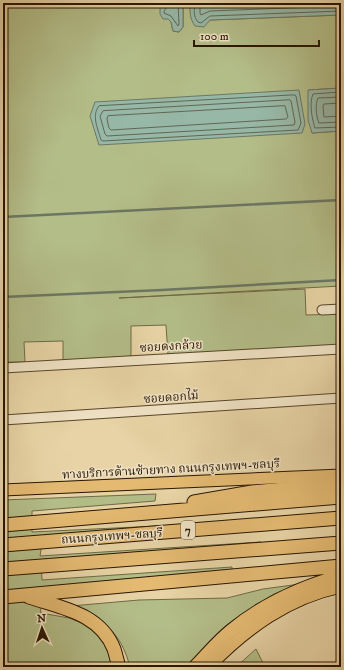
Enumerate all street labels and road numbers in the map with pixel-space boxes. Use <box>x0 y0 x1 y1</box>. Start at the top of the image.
street label: ซอยดงกล้วย <box>139 337 203 356</box>
street label: ซอยดอกไม้ <box>143 386 199 407</box>
street label: ทางบริการด้านซ้ายทาง ถนนกรุงเทพฯ-ชลบุรี <box>62 456 280 483</box>
road number: 7 <box>181 521 195 539</box>
street label: ถนนกรุงเทพฯ-ชลบุรี <box>61 525 163 548</box>

